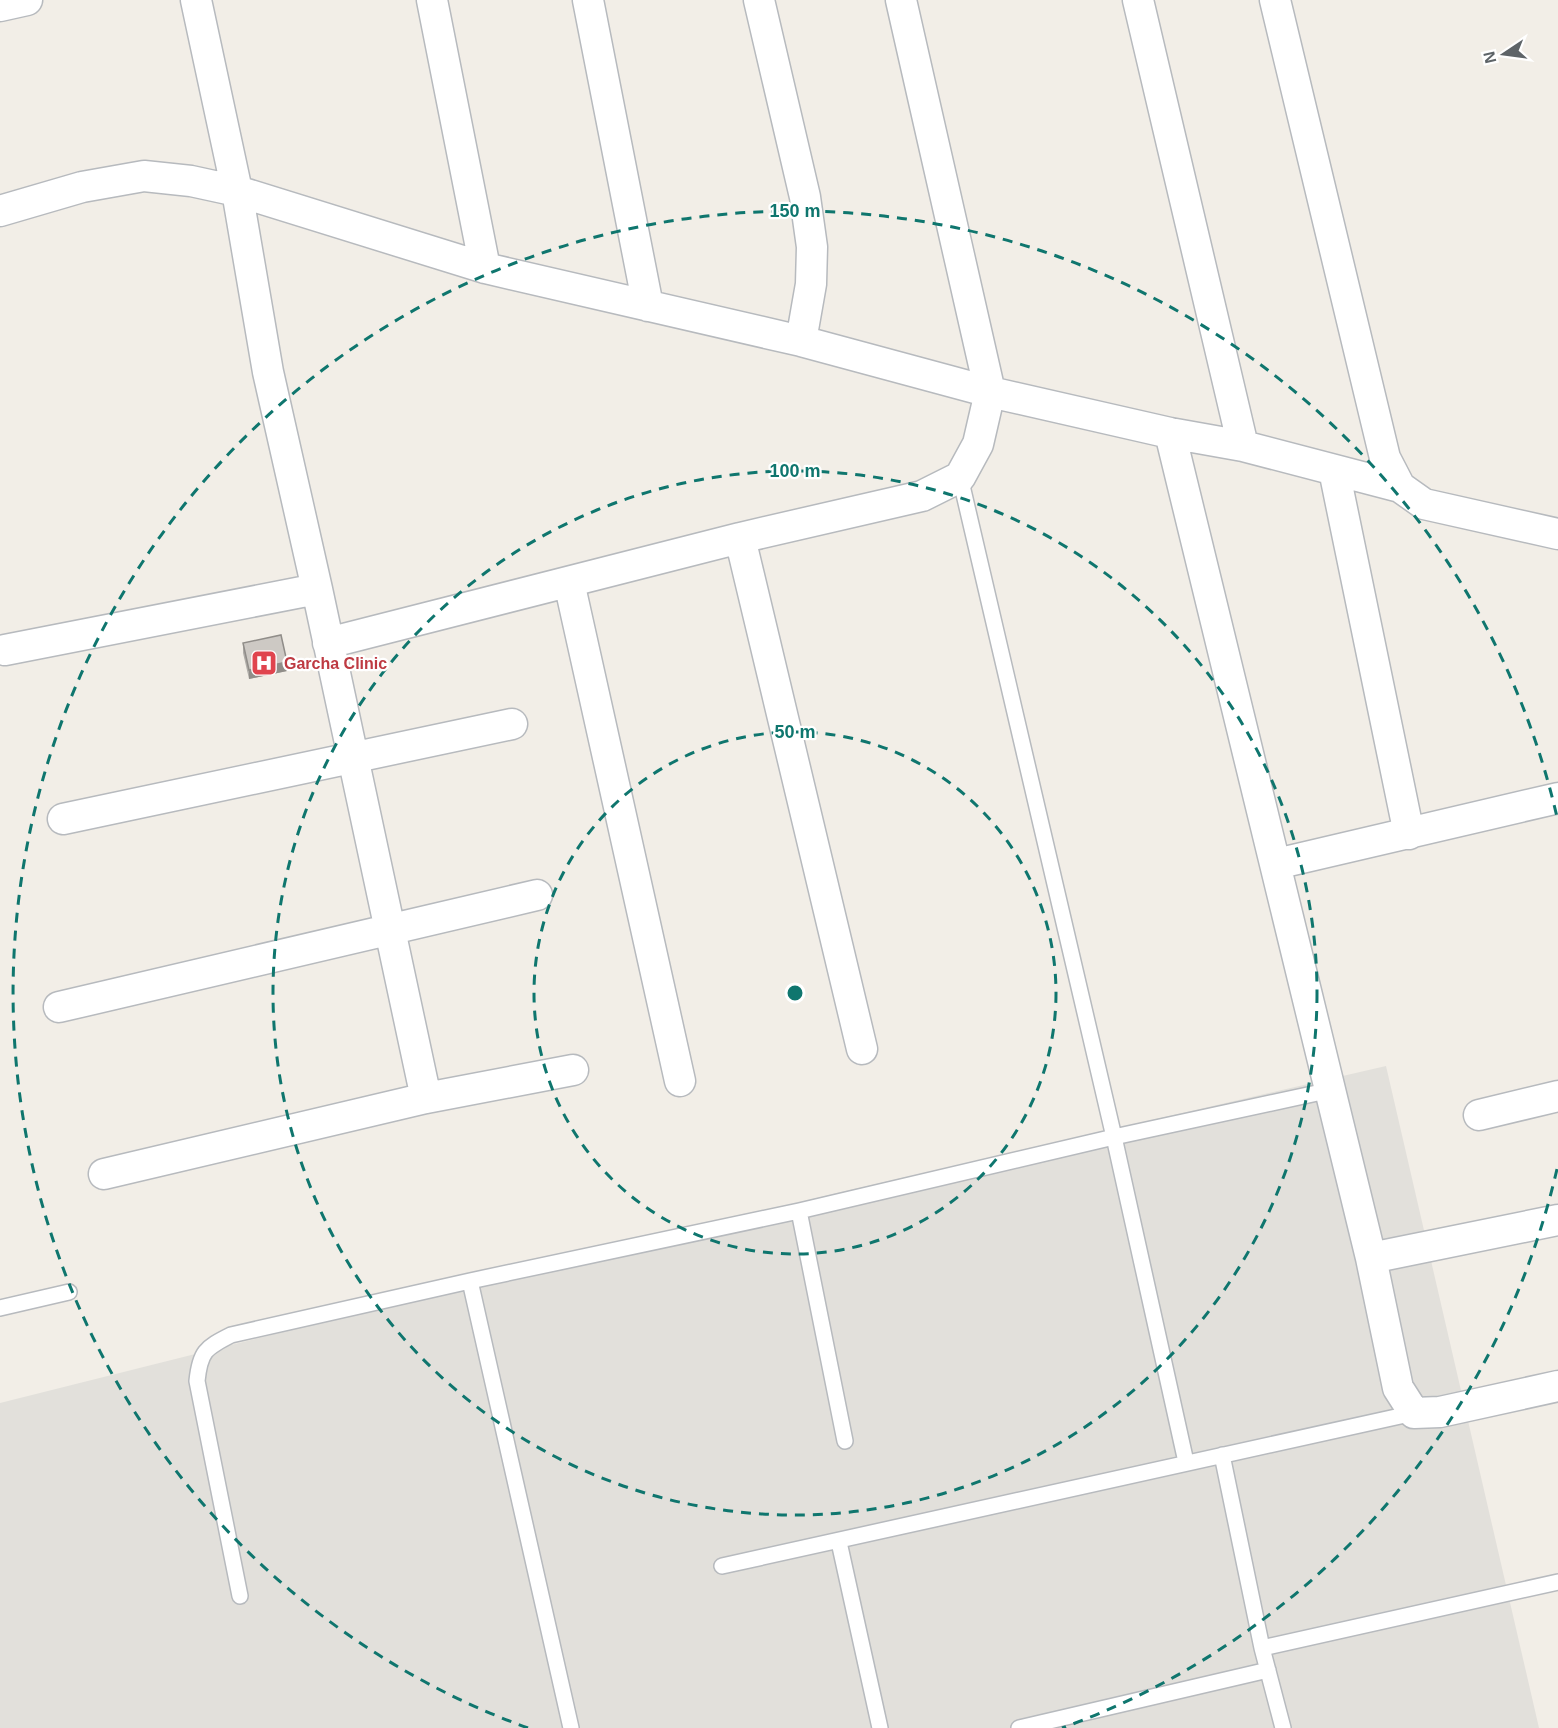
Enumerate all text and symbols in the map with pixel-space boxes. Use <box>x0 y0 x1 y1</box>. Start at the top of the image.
north arrow <box>1474 24 1534 84</box>
text: N <box>1480 50 1499 65</box>
text: 150 m <box>769 201 821 221</box>
text: 100 m <box>769 461 821 481</box>
hospital icon: Garcha Clinic <box>249 648 279 678</box>
place label: Garcha Clinic <box>284 655 387 672</box>
text: 50 m <box>774 722 816 742</box>
centre of rings <box>785 983 805 1003</box>

